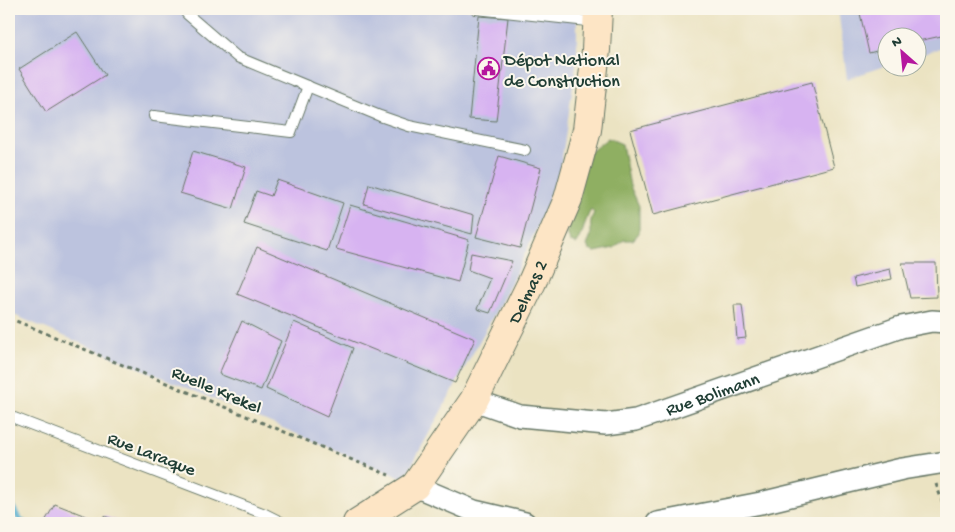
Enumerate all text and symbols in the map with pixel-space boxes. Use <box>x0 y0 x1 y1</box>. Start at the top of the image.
north arrow <box>878 28 928 78</box>
text: N <box>889 33 905 52</box>
place label: Dépot National de Construction <box>503 51 620 93</box>
public building icon: Dépot National de Construction <box>476 57 500 81</box>
street label: Delmas 2 <box>505 257 553 328</box>
street label: Ruelle Krekel <box>168 363 264 420</box>
street label: Rue Bolimann <box>663 369 763 422</box>
street label: Rue Laraque <box>104 429 199 482</box>

